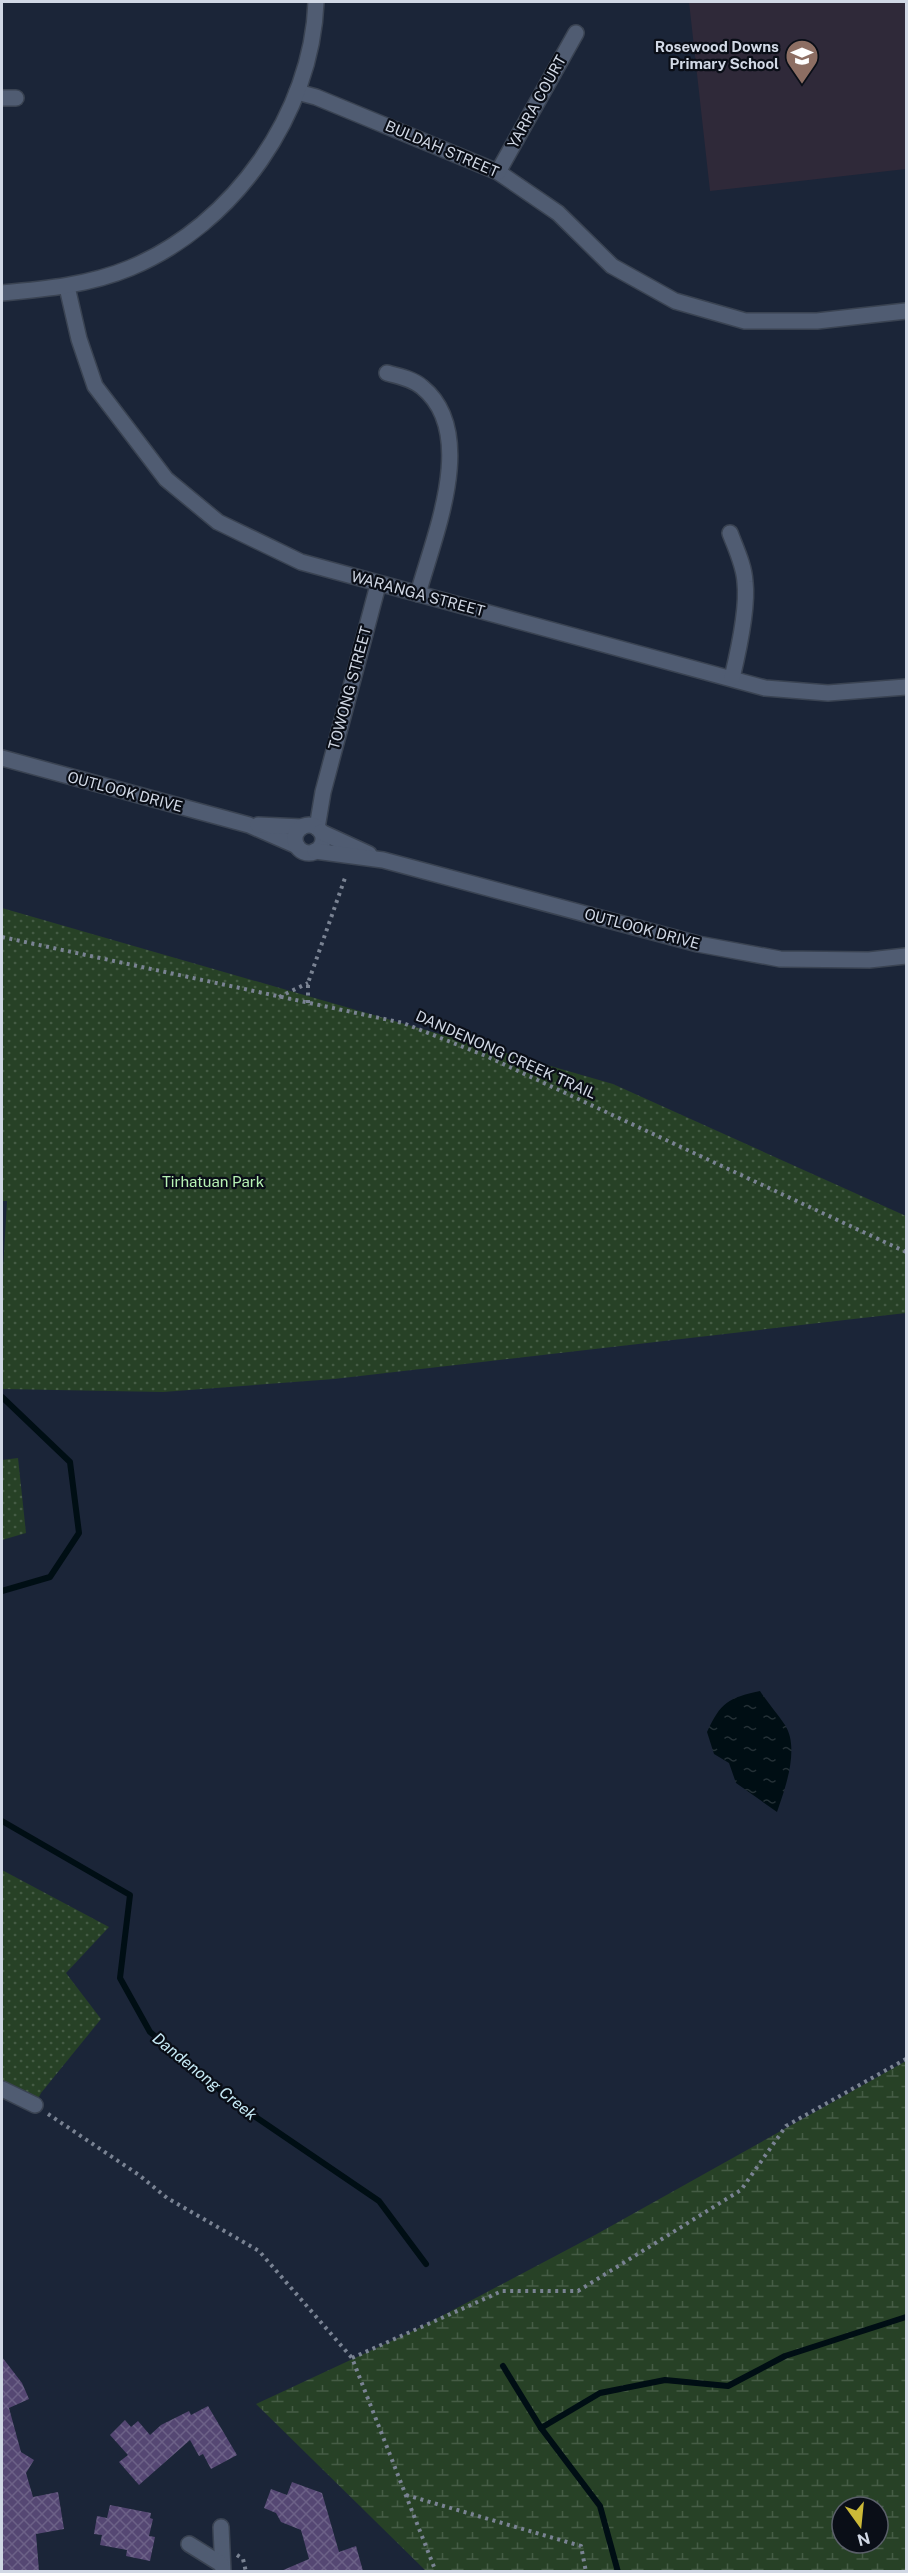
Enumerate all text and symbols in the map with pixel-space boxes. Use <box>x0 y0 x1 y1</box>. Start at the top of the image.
place label: Rosewood Downs Primary School <box>655 38 779 72</box>
school or university icon: Rosewood Downs Primary School <box>784 38 820 85</box>
street label: YARRA COURT <box>504 52 569 151</box>
street label: BULDAH STREET <box>383 117 502 180</box>
street label: WARANGA STREET <box>350 568 487 620</box>
street label: TOWONG STREET <box>325 624 374 752</box>
street label: OUTLOOK DRIVE <box>66 768 185 815</box>
street label: OUTLOOK DRIVE <box>583 905 702 952</box>
street label: DANDENONG CREEK TRAIL <box>413 1007 599 1102</box>
park label: Tirhatuan Park <box>162 1173 264 1190</box>
water label: Dandenong Creek <box>149 2029 261 2124</box>
north arrow <box>830 2495 890 2555</box>
text: N <box>855 2528 872 2550</box>

